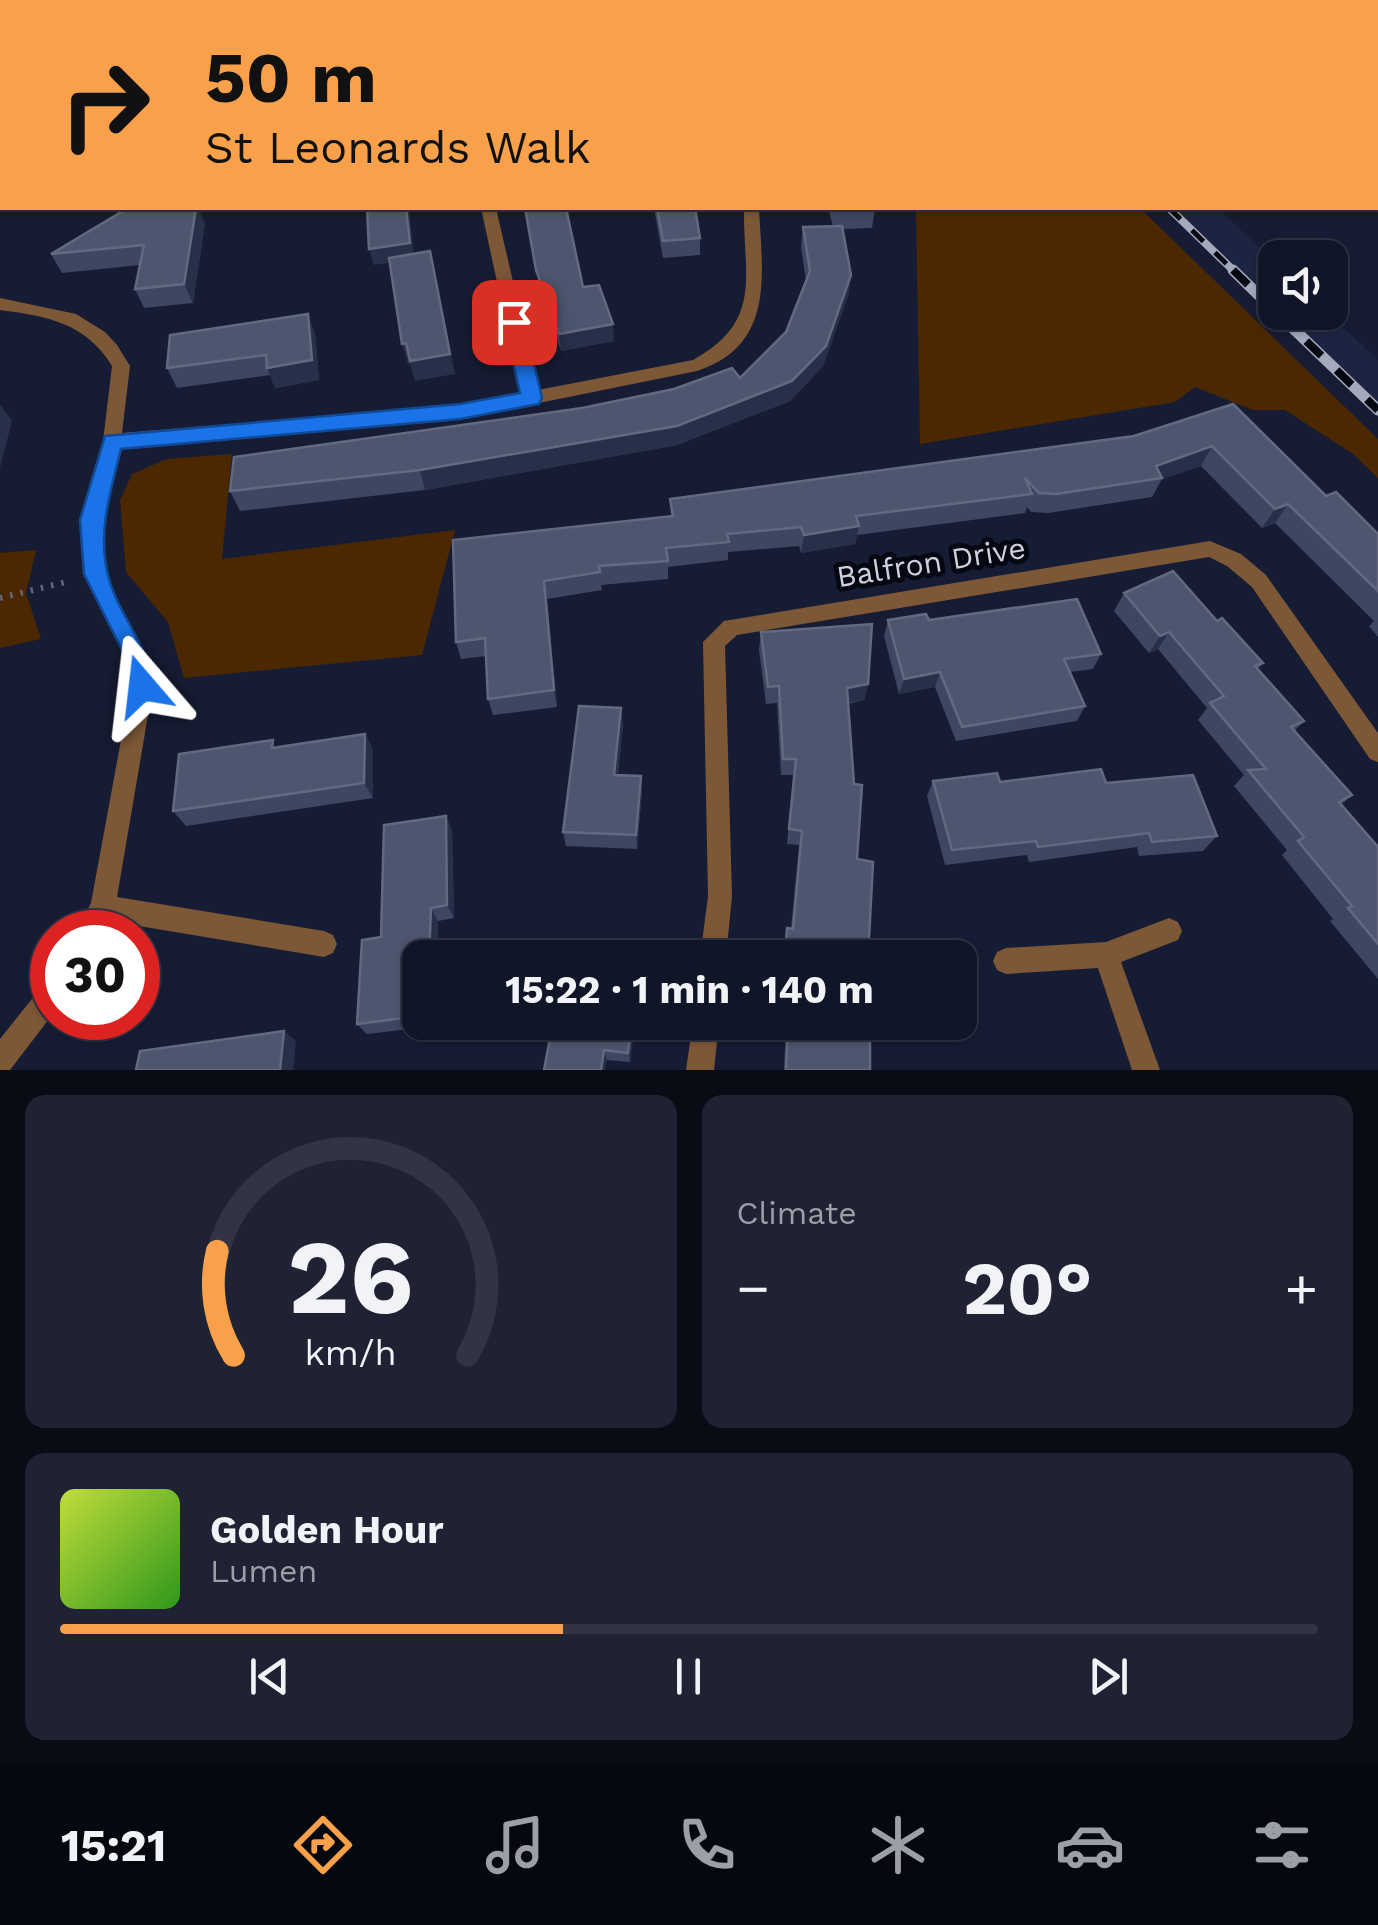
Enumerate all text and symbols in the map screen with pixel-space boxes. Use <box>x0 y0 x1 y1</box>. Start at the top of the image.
text: 50 m <box>205 37 377 119</box>
icon: right <box>40 40 170 170</box>
text: St Leonards Walk <box>205 121 591 174</box>
map controls <box>1258 240 1348 330</box>
button: sound <box>1258 240 1348 330</box>
pin <box>472 280 557 365</box>
icon: arrive <box>487 295 542 350</box>
street label: Balfron Drive <box>834 530 1028 594</box>
position arrow <box>90 634 194 738</box>
speed limit sign: 30 <box>30 910 160 1040</box>
text: 15:22 · 1 min · 140 m <box>505 968 874 1012</box>
text: Climate <box>737 1194 857 1232</box>
text: 26 <box>288 1216 414 1338</box>
text: 20° <box>962 1244 1092 1332</box>
text: − <box>737 1256 770 1320</box>
text: + <box>1285 1256 1318 1320</box>
text: km/h <box>305 1332 397 1374</box>
text: Golden Hour <box>210 1508 444 1552</box>
text: Lumen <box>210 1552 317 1590</box>
icon: previous <box>242 1649 297 1704</box>
icon: pause <box>661 1649 716 1704</box>
icon: next <box>1081 1649 1136 1704</box>
icon: directions <box>288 1810 358 1880</box>
icon: music <box>480 1810 550 1880</box>
icon: phone <box>672 1810 742 1880</box>
icon: climate <box>863 1810 933 1880</box>
icon: car <box>1055 1810 1125 1880</box>
icon: filters <box>1247 1810 1317 1880</box>
text: 15:21 <box>61 1819 166 1872</box>

